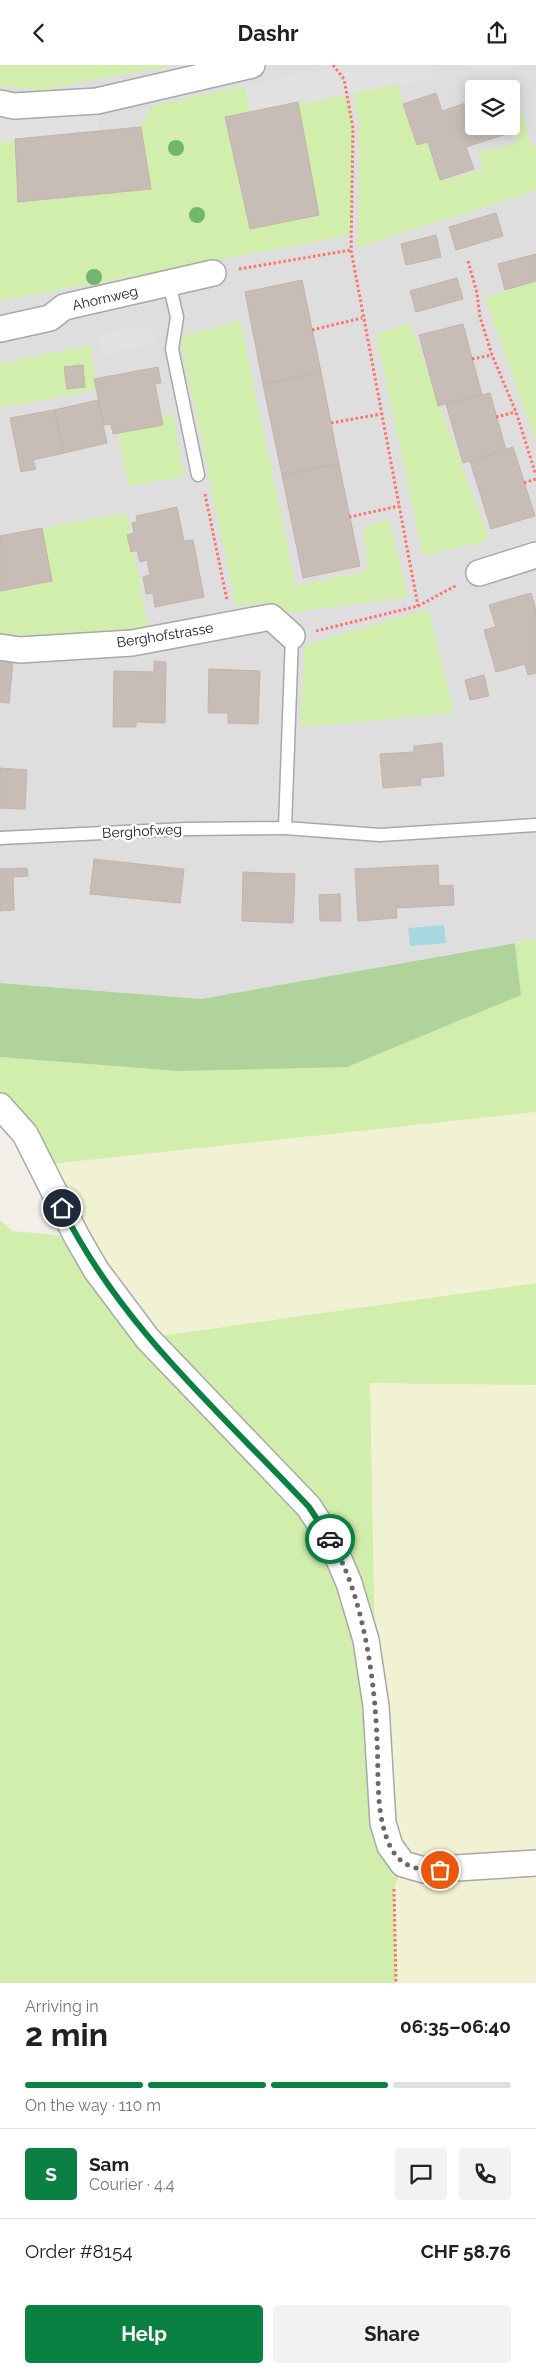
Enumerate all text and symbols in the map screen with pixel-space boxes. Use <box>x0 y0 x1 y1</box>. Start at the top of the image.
icon: back <box>25 19 53 47</box>
icon: share <box>483 19 511 47</box>
text: Dashr <box>238 20 298 46</box>
map controls <box>465 80 520 135</box>
button: layers <box>465 80 520 135</box>
street label: Ahornweg <box>71 283 139 313</box>
street label: Berghofstrasse <box>116 619 214 651</box>
street label: Berghofweg <box>102 821 182 841</box>
pin <box>41 1187 83 1229</box>
icon: home <box>48 1194 76 1222</box>
courier <box>305 1514 355 1564</box>
icon: car <box>316 1525 344 1553</box>
pin <box>419 1849 461 1891</box>
icon: bag <box>426 1856 454 1884</box>
text: Arriving in <box>25 1997 99 2016</box>
text: 06:35–06:40 <box>400 2015 511 2037</box>
text: 2 min <box>25 2016 108 2053</box>
text: On the way · 110 m <box>25 2096 161 2115</box>
button: chat <box>395 2148 447 2200</box>
button: phone <box>459 2148 511 2200</box>
text: Sam <box>89 2153 129 2175</box>
text: S <box>45 2163 57 2185</box>
text: Courier · 4.4 <box>89 2175 174 2194</box>
text: Order #8154 <box>25 2240 133 2262</box>
text: CHF 58.76 <box>421 2240 511 2262</box>
button: Help <box>25 2305 263 2363</box>
button: Share <box>273 2305 511 2363</box>

